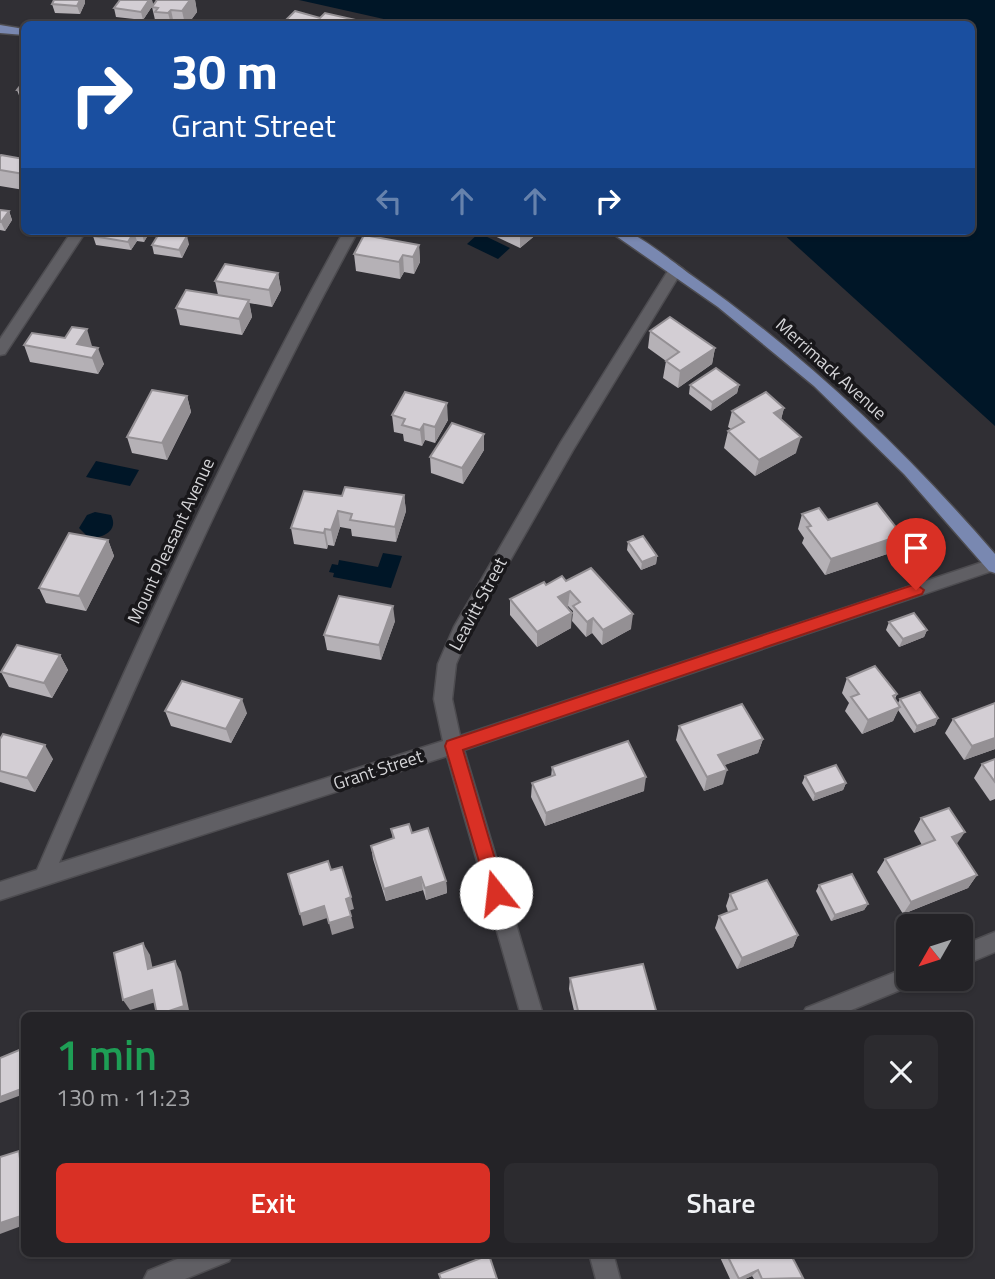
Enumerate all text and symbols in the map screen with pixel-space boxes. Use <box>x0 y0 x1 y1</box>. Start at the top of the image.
text: 30 m <box>171 33 278 108</box>
icon: right <box>56 49 147 140</box>
text: Grant Street <box>171 101 336 149</box>
icon: left <box>370 182 408 220</box>
icon: ahead <box>443 182 481 220</box>
icon: ahead <box>516 182 554 220</box>
icon: right <box>589 182 627 220</box>
street label: Merrimack Avenue <box>770 311 893 426</box>
street label: Mount Pleasant Avenue <box>120 453 221 628</box>
pin <box>886 518 946 590</box>
icon: arrive <box>897 529 935 567</box>
street label: Leavitt Street <box>442 552 514 655</box>
street label: Grant Street <box>330 742 427 797</box>
position arrow <box>459 856 533 930</box>
north arrow <box>896 914 973 990</box>
map controls <box>896 914 973 991</box>
text: 1 min <box>56 1022 157 1086</box>
button: close <box>864 1035 938 1109</box>
text: 130 m · 11:23 <box>56 1080 191 1115</box>
button: Exit <box>56 1163 490 1243</box>
button: Share <box>504 1163 938 1243</box>

